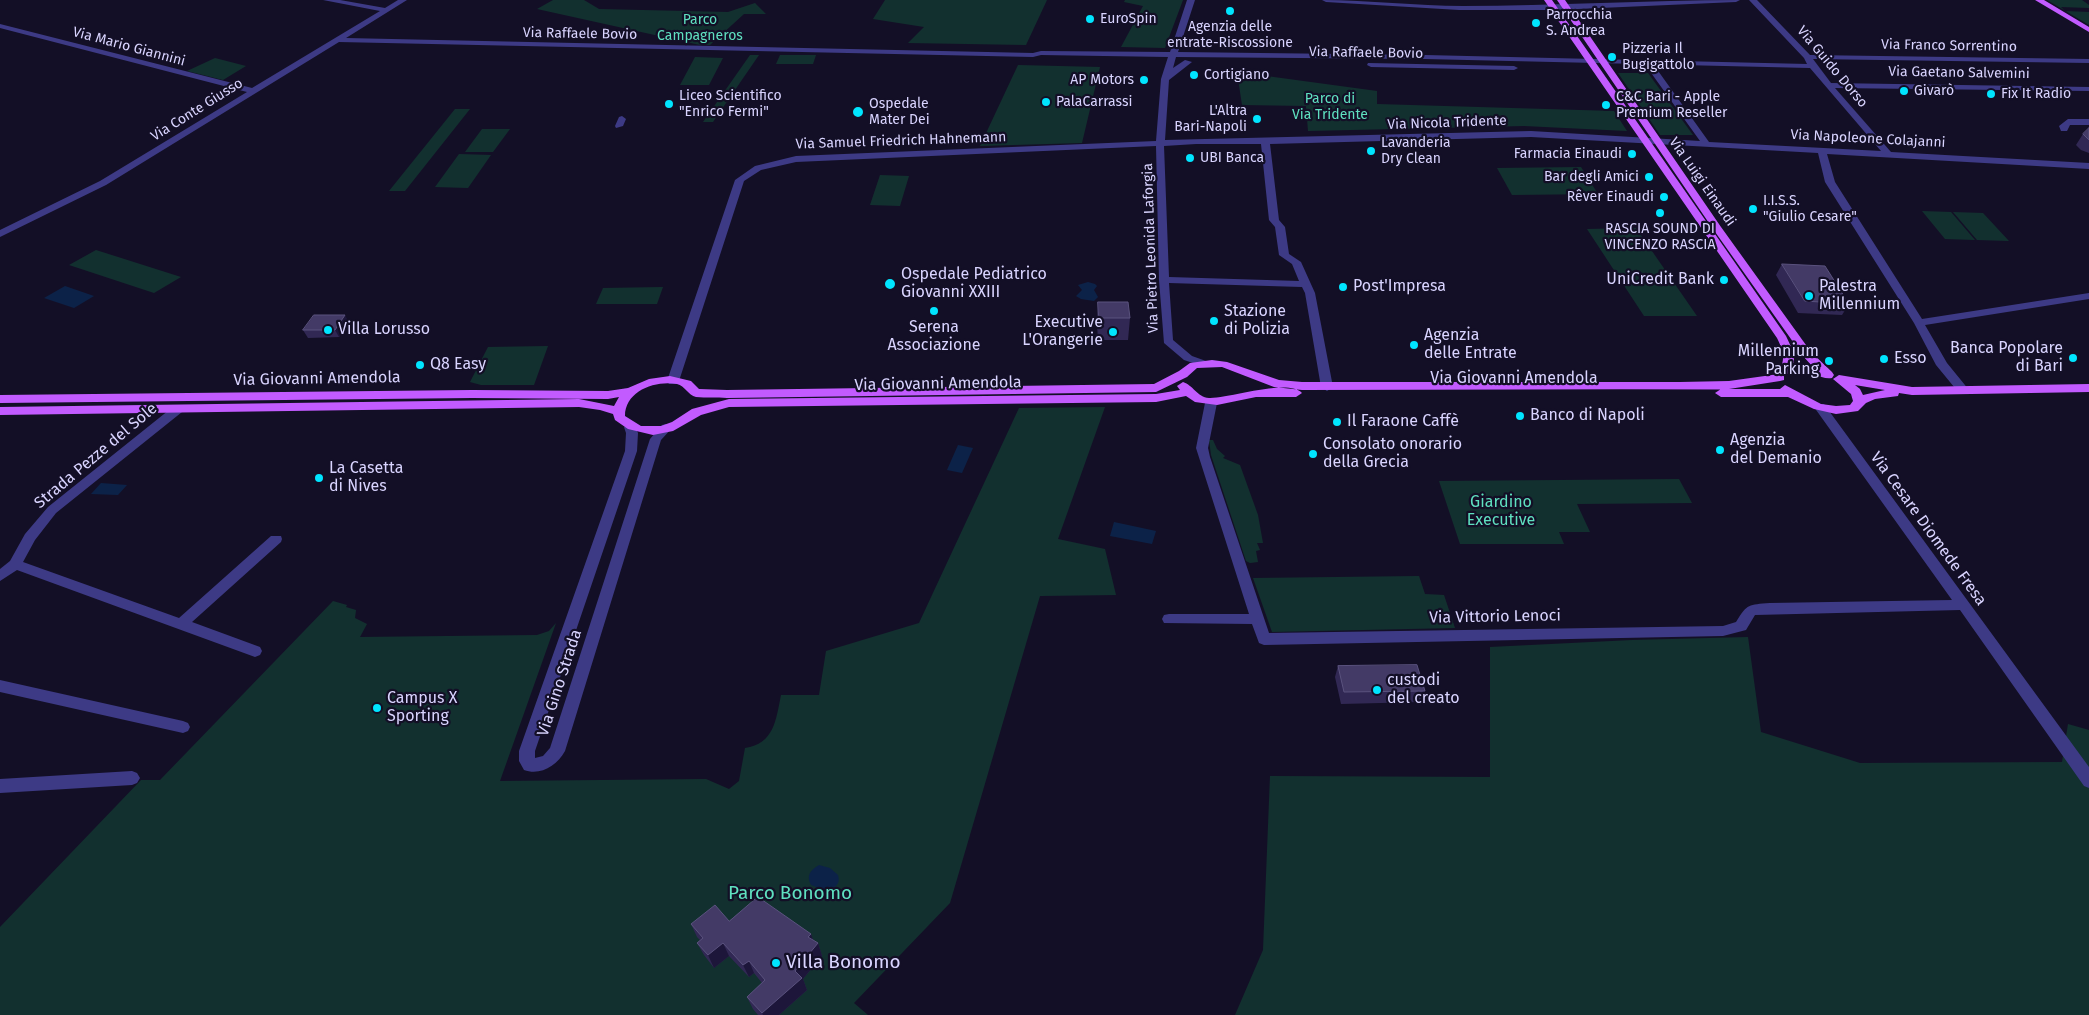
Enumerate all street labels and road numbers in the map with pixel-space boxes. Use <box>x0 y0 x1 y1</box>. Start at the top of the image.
street label: Via Guido Dorso <box>1793 23 1871 111</box>
street label: Via Mario Giannini <box>71 24 187 70</box>
street label: Via Raffaele Bovio <box>523 25 637 43</box>
street label: Via Franco Sorrentino <box>1881 36 2017 56</box>
street label: Via Raffaele Bovio <box>1309 44 1423 62</box>
street label: Via Gaetano Salvemini <box>1888 63 2030 83</box>
street label: Via Conte Giusso <box>148 75 246 145</box>
street label: Via Nicola Tridente <box>1387 113 1507 133</box>
street label: Via Napoleone Colajanni <box>1790 127 1946 151</box>
street label: Via Samuel Friedrich Hahnemann <box>795 129 1007 153</box>
street label: Via Luigi Einaudi <box>1665 134 1739 230</box>
street label: Via Pietro Leonida Laforgia <box>1140 163 1162 333</box>
street label: Via Giovanni Amendola <box>233 368 401 390</box>
street label: Via Giovanni Amendola <box>1430 369 1598 389</box>
street label: Via Giovanni Amendola <box>854 373 1022 395</box>
street label: Strada Pezze del Sole <box>31 399 161 513</box>
street label: Via Cesare Diomede Fresa <box>1866 448 1990 610</box>
street label: Via Vittorio Lenoci <box>1429 606 1561 628</box>
street label: Via Gino Strada <box>534 627 586 739</box>

